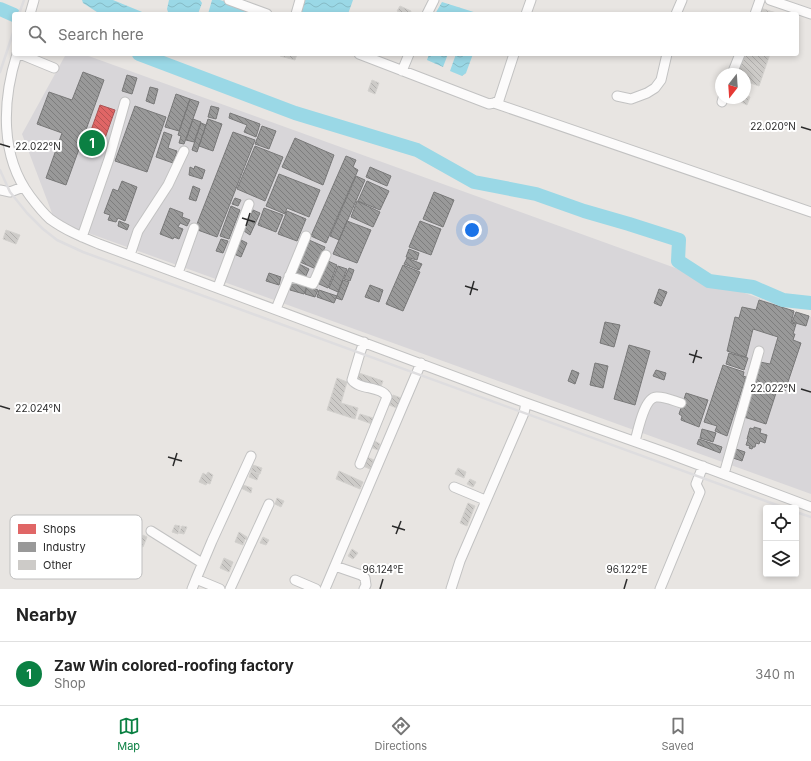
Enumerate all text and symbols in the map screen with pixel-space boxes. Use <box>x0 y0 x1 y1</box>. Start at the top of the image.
search box <box>12 12 799 56</box>
icon: search <box>26 23 48 45</box>
text: Search here <box>58 25 144 44</box>
north arrow <box>715 68 751 104</box>
text: 22.020°N <box>750 120 796 132</box>
pin: 1 <box>79 128 105 158</box>
text: 22.022°N <box>15 140 61 152</box>
your location <box>462 220 482 240</box>
text: 22.022°N <box>750 382 796 394</box>
text: 22.024°N <box>15 402 61 414</box>
map controls <box>763 505 799 577</box>
button: locate <box>763 505 799 541</box>
legend <box>10 515 142 579</box>
text: Shops <box>43 522 76 536</box>
text: Industry <box>43 540 86 554</box>
button: layers <box>763 541 799 577</box>
text: Other <box>43 558 72 572</box>
text: 96.124°E <box>363 563 403 575</box>
text: 96.122°E <box>607 563 647 575</box>
text: Nearby <box>16 605 77 625</box>
text: Zaw Win colored-roofing factory <box>54 656 294 675</box>
text: 1 <box>26 666 32 682</box>
text: 340 m <box>755 666 795 682</box>
text: Shop <box>54 675 86 691</box>
tab: Map <box>117 715 140 753</box>
tab: Directions <box>375 715 427 753</box>
tab: Saved <box>662 715 694 753</box>

